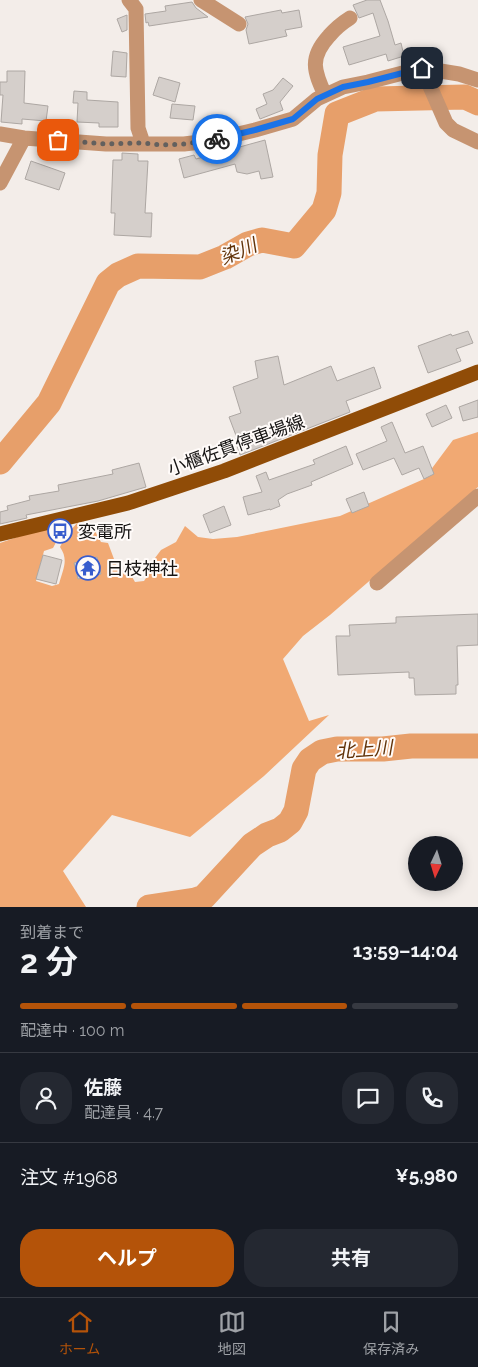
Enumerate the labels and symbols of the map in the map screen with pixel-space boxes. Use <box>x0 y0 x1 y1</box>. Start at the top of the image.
pin <box>401 47 443 89</box>
courier <box>192 114 242 164</box>
pin <box>37 119 79 161</box>
water label: 染川 <box>216 233 262 269</box>
street label: 小櫃佐貫停車場線 <box>165 411 307 479</box>
bus stop icon: 変電所 <box>47 518 73 544</box>
place label: 変電所 <box>78 521 132 542</box>
temple icon: 日枝神社 <box>75 555 101 581</box>
place label: 日枝神社 <box>106 558 178 579</box>
water label: 北上川 <box>335 736 395 762</box>
north arrow <box>408 836 462 891</box>

